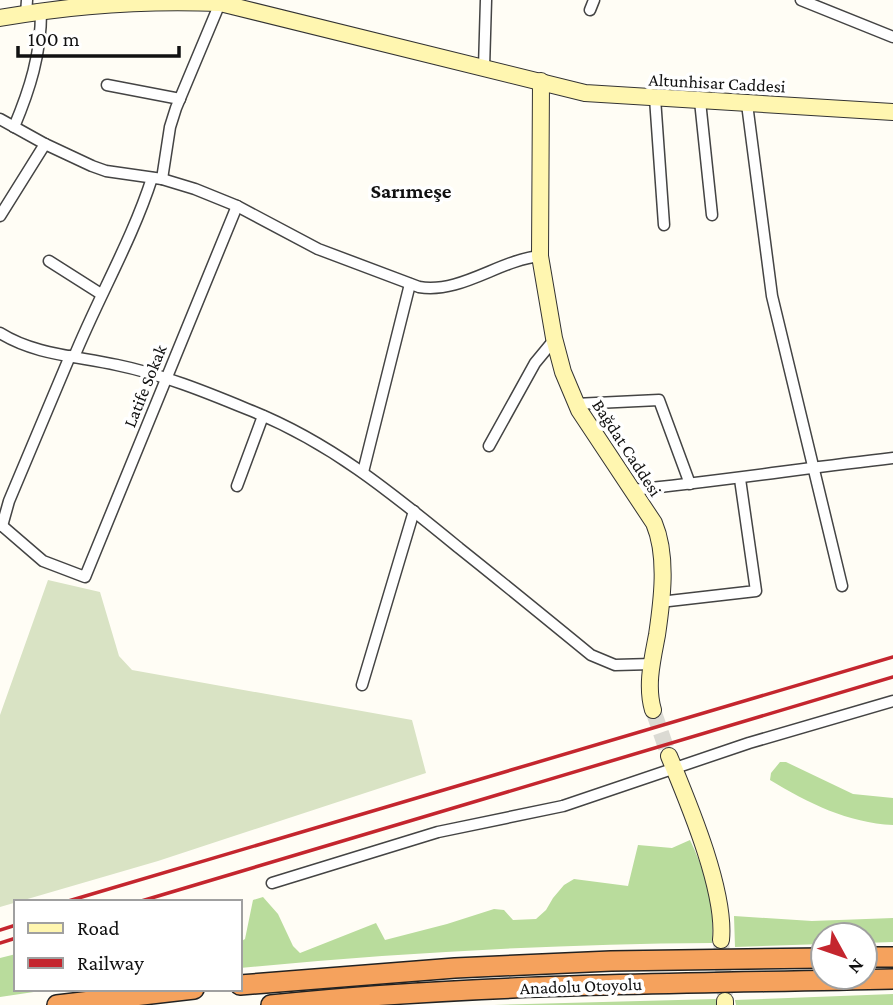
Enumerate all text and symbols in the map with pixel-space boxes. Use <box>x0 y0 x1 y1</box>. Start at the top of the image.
scale bar <box>18 14 178 58</box>
text: 100 m <box>28 27 80 51</box>
street label: Altunhisar Caddesi <box>648 69 786 97</box>
district label: Sarımeşe <box>370 179 452 203</box>
street label: Latife Sokak <box>119 341 171 430</box>
street label: Bağdat Caddesi <box>588 396 666 500</box>
legend <box>14 900 242 991</box>
text: Road <box>77 916 120 940</box>
north arrow <box>809 921 879 991</box>
text: Railway <box>77 951 144 975</box>
text: N <box>844 955 869 978</box>
street label: Anadolu Otoyolu <box>519 974 643 998</box>

